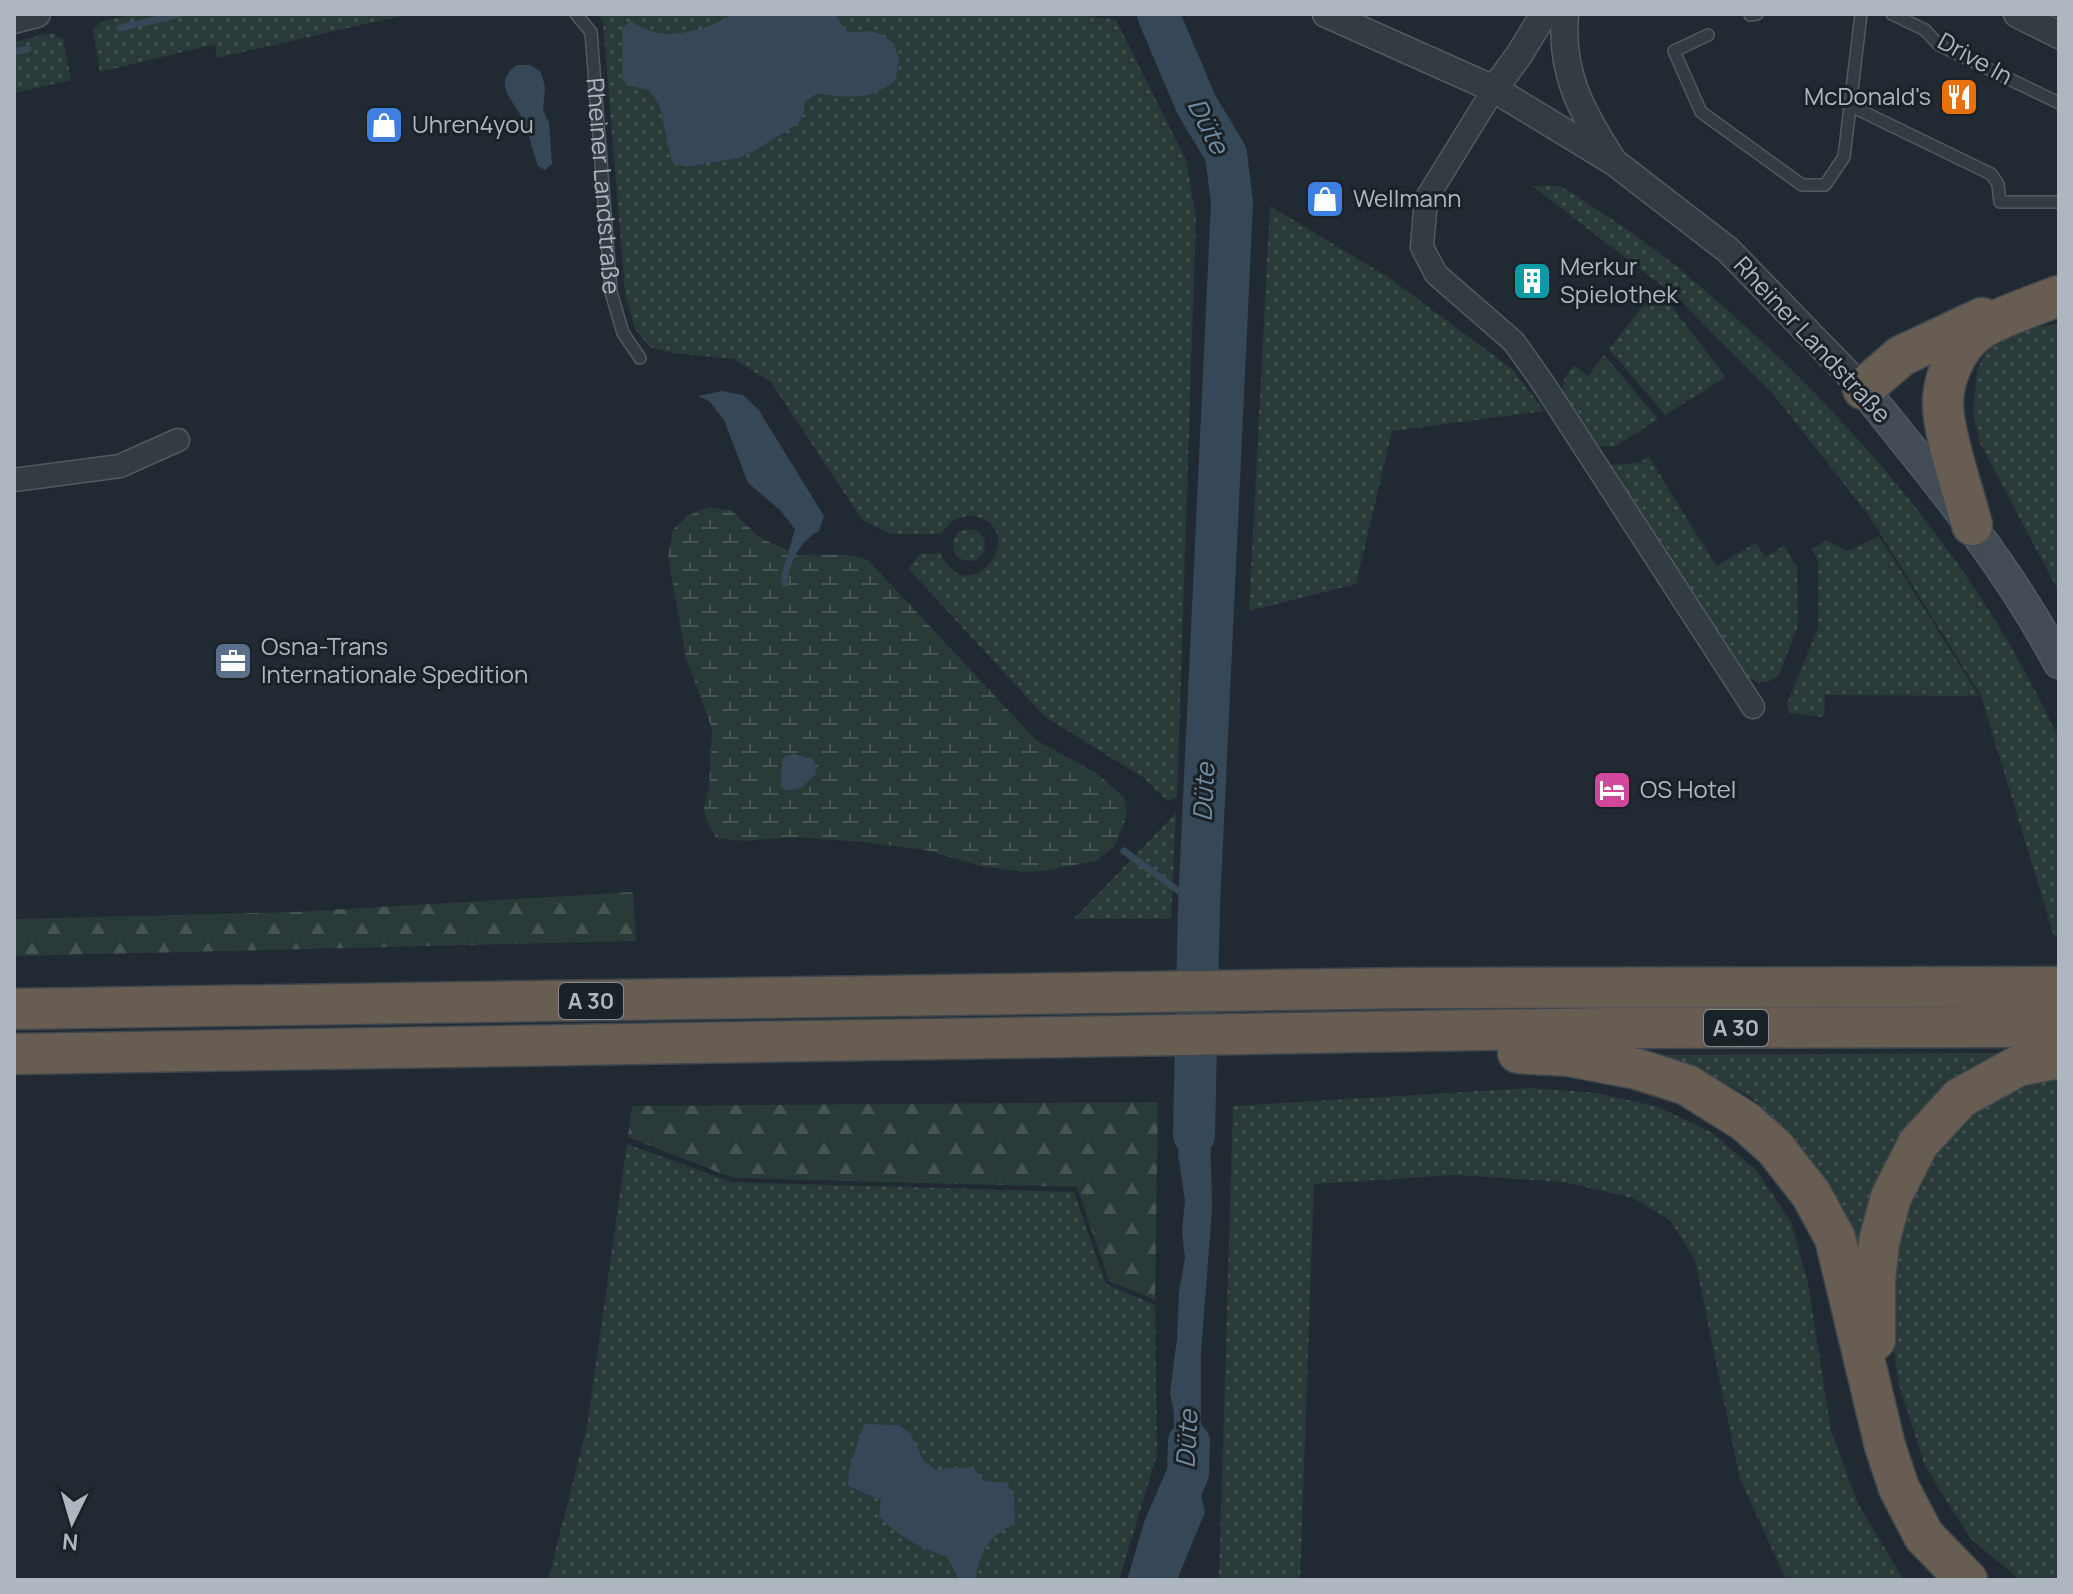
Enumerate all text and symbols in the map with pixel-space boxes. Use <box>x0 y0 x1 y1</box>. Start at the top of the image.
street label: Drive In <box>1932 24 2019 92</box>
restaurant icon: McDonald's <box>1938 76 1980 118</box>
street label: Rheiner Landstraße <box>580 77 629 295</box>
place label: McDonald's <box>1804 79 1931 112</box>
water label: Düte <box>1180 92 1239 161</box>
shop icon: Uhren4you <box>363 104 405 146</box>
place label: Uhren4you <box>412 107 534 140</box>
shop icon: Wellmann <box>1304 178 1346 220</box>
place label: Wellmann <box>1353 181 1461 214</box>
street label: Rheiner Landstraße <box>1727 248 1899 429</box>
place label: Merkur Spielothek <box>1560 249 1679 310</box>
building icon: Merkur Spielothek <box>1511 260 1553 302</box>
place label: Osna-Trans Internationale Spedition <box>261 629 528 690</box>
office icon: Osna-Trans Internationale Spedition <box>212 640 254 682</box>
water label: Düte <box>1184 760 1223 822</box>
hotel icon: OS Hotel <box>1591 769 1633 811</box>
place label: OS Hotel <box>1640 772 1736 805</box>
road number: A 30 <box>559 983 623 1019</box>
road number: A 30 <box>1704 1010 1768 1046</box>
water label: Düte <box>1167 1407 1206 1469</box>
north arrow <box>32 1482 112 1562</box>
text: N <box>61 1526 79 1558</box>

